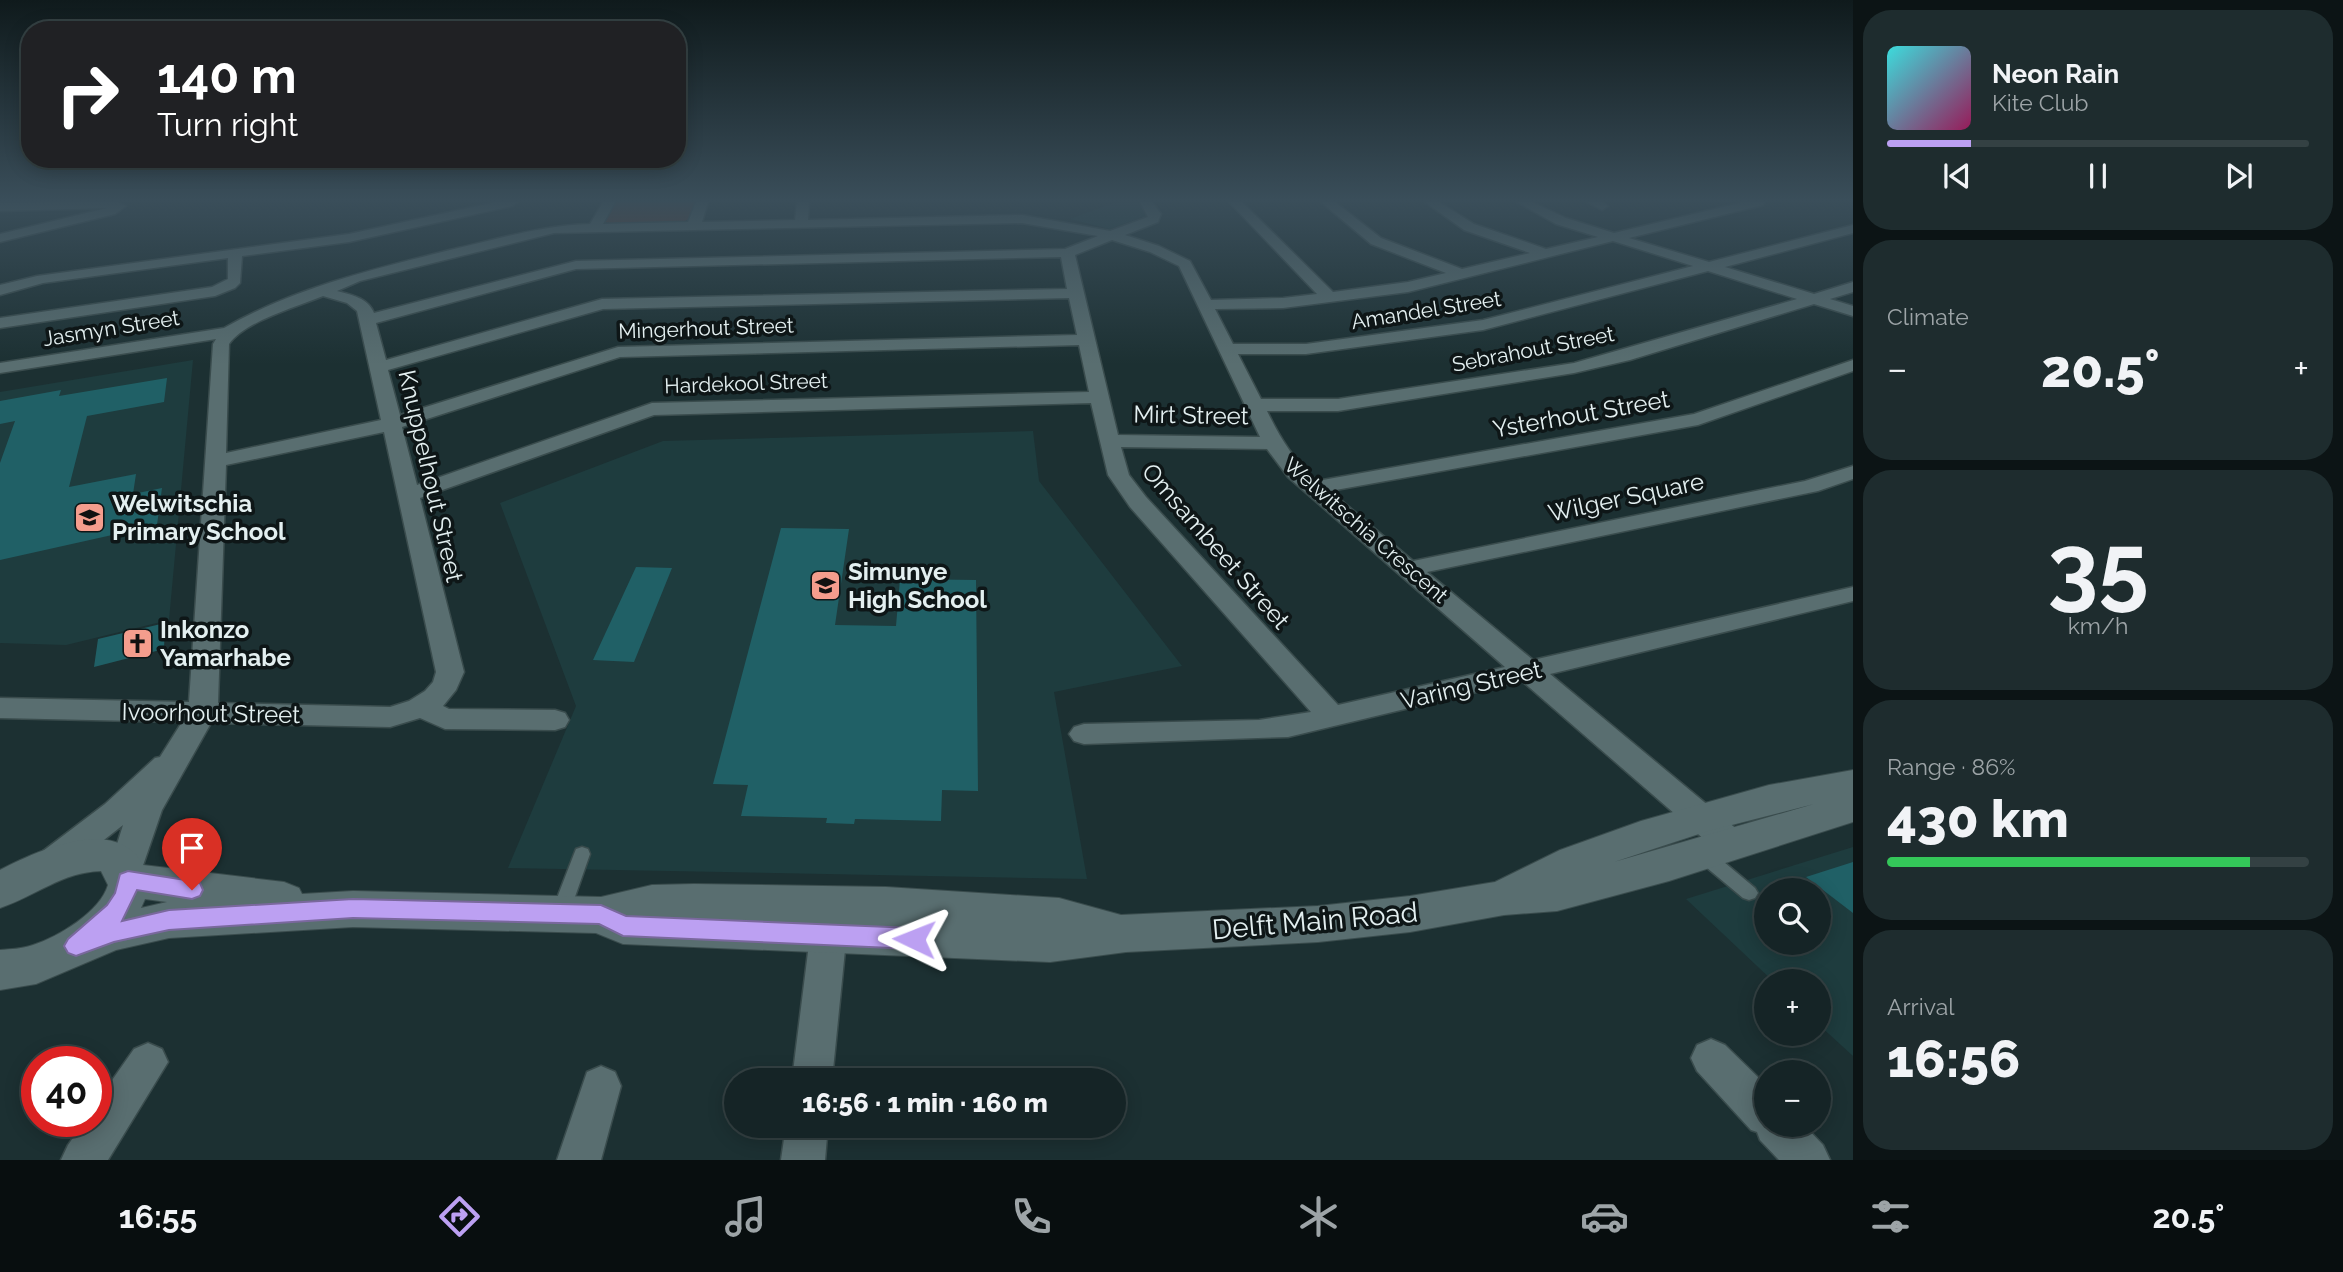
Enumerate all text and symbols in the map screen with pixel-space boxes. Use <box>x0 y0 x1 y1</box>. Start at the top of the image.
text: 140 m <box>157 47 297 104</box>
icon: right <box>42 49 133 140</box>
text: Neon Rain <box>1992 59 2119 89</box>
text: Kite Club <box>1992 89 2089 116</box>
text: Turn right <box>157 106 298 143</box>
icon: previous <box>1938 157 1976 195</box>
icon: pause <box>2079 157 2117 195</box>
icon: next <box>2220 157 2258 195</box>
street label: Amandel Street <box>1349 286 1503 334</box>
text: Climate <box>1887 303 1969 330</box>
street label: Jasmyn Street <box>41 305 181 351</box>
street label: Mingerhout Street <box>618 312 794 344</box>
street label: Sebrahout Street <box>1450 321 1616 377</box>
text: 20.5° <box>2041 338 2160 399</box>
text: − <box>1887 346 1907 391</box>
text: + <box>2293 346 2309 391</box>
street label: Knuppelhout Street <box>392 367 470 585</box>
street label: Hardekool Street <box>664 368 828 398</box>
street label: Ysterhout Street <box>1491 384 1671 444</box>
street label: Mirt Street <box>1133 399 1249 431</box>
street label: Welwitschia Crescent <box>1279 452 1453 608</box>
street label: Omsambeet Street <box>1136 457 1296 635</box>
street label: Wilger Square <box>1545 466 1707 528</box>
place label: Welwitschia Primary School <box>112 489 286 546</box>
school or university icon: Welwitschia Primary School <box>72 500 106 534</box>
text: 35 <box>2047 513 2149 620</box>
place label: Simunye High School <box>848 557 987 614</box>
school or university icon: Simunye High School <box>808 568 842 602</box>
text: km/h <box>2068 612 2128 639</box>
place label: Inkonzo Yamarhabe <box>160 615 291 672</box>
church icon: Inkonzo Yamarhabe <box>120 626 154 660</box>
street label: Varing Street <box>1398 655 1544 715</box>
street label: Ivoorhout Street <box>121 697 301 729</box>
text: Range · 86% <box>1887 753 2016 780</box>
text: 430 km <box>1887 788 2069 849</box>
pin <box>162 818 222 890</box>
icon: arrive <box>173 829 211 867</box>
map controls <box>1754 878 1831 1137</box>
button: search <box>1754 878 1831 955</box>
street label: Delft Main Road <box>1211 896 1419 946</box>
position arrow <box>877 902 951 976</box>
button: + <box>1754 969 1831 1046</box>
text: Arrival <box>1887 993 1954 1020</box>
text: 16:56 <box>1887 1028 2020 1089</box>
speed limit sign: 40 <box>21 1046 112 1137</box>
button: − <box>1754 1060 1831 1137</box>
text: 16:56 · 1 min · 160 m <box>802 1088 1048 1118</box>
icon: directions <box>435 1192 484 1241</box>
icon: music <box>721 1192 770 1241</box>
icon: phone <box>1007 1192 1056 1241</box>
icon: climate <box>1294 1192 1343 1241</box>
icon: car <box>1580 1192 1629 1241</box>
icon: filters <box>1866 1192 1915 1241</box>
text: 16:55 <box>119 1198 197 1235</box>
text: 20.5° <box>2153 1198 2224 1235</box>

